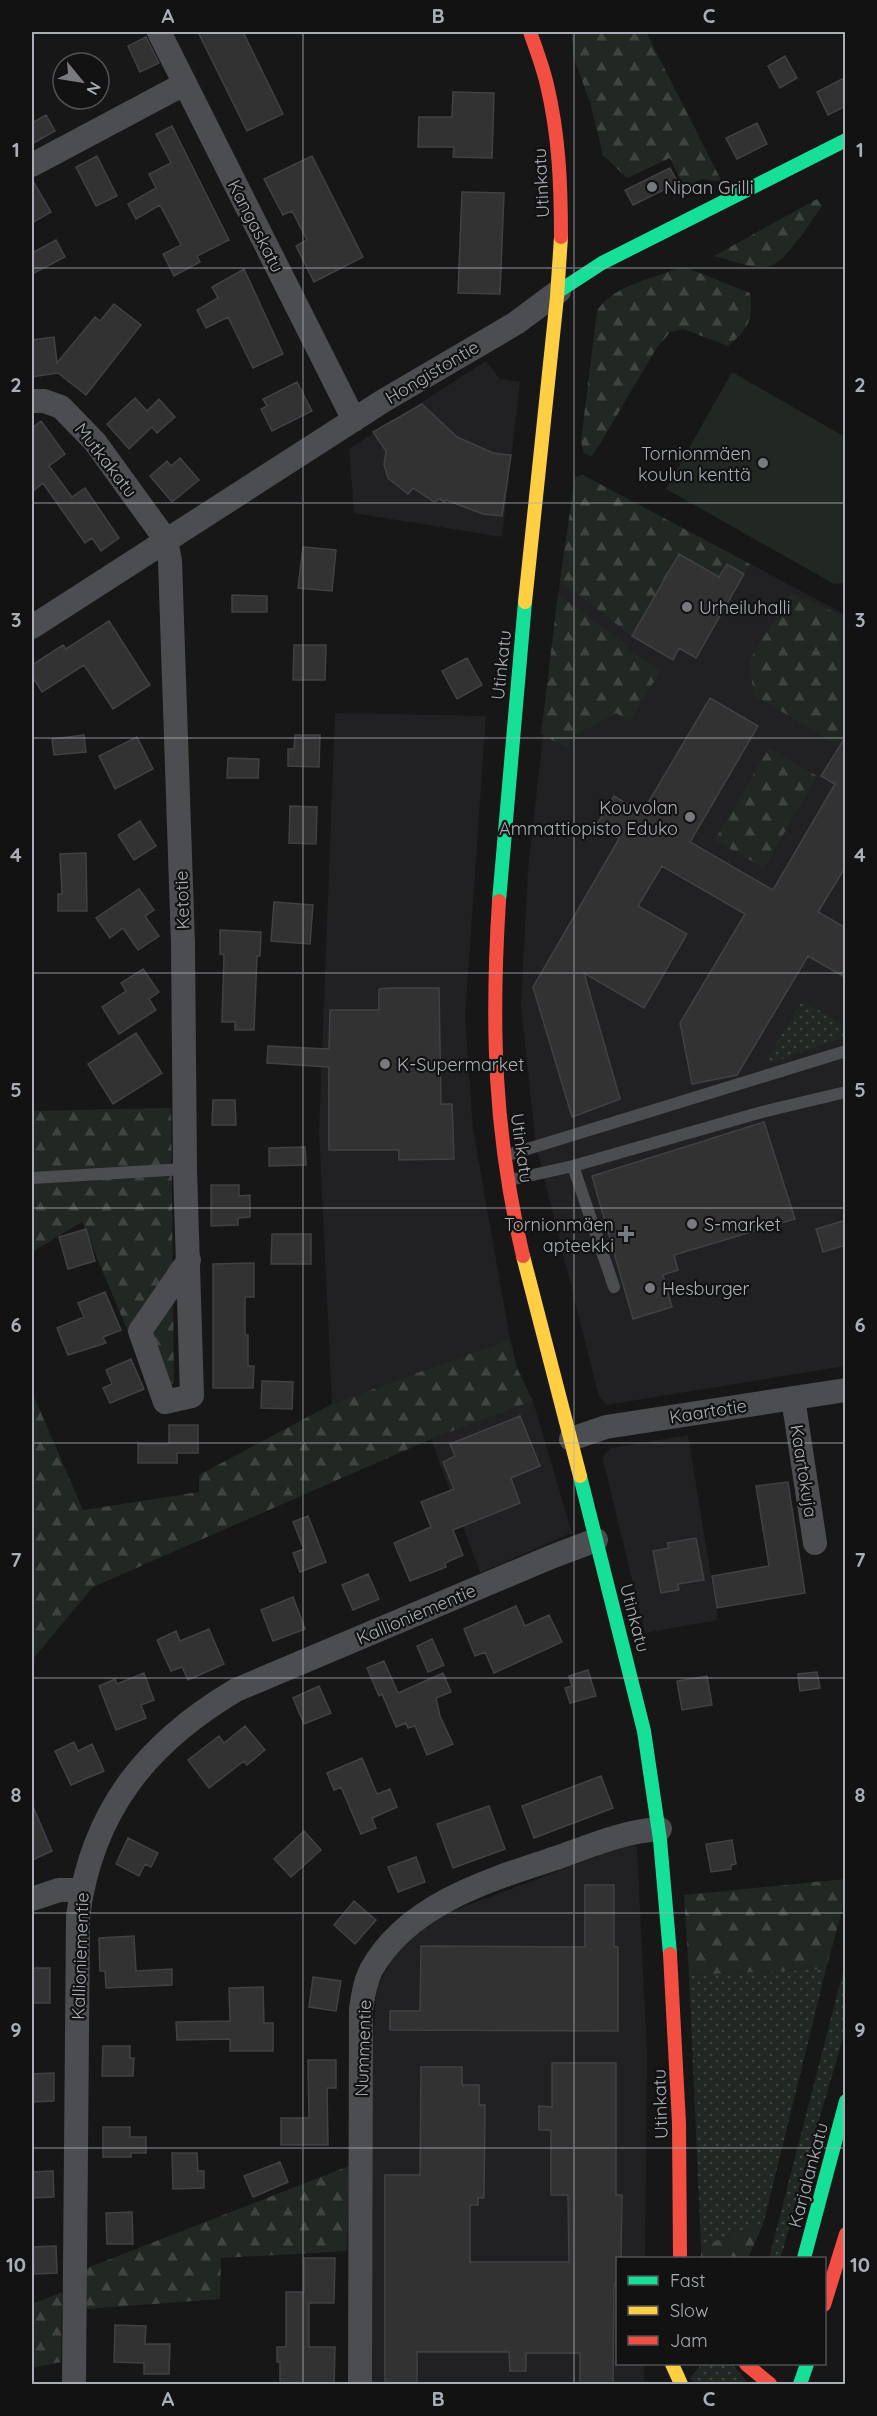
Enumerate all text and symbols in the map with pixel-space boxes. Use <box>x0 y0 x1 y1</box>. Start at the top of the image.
text: A <box>162 3 175 28</box>
text: B <box>431 3 445 28</box>
text: C <box>703 3 716 28</box>
north arrow <box>51 51 111 111</box>
text: N <box>82 78 106 99</box>
text: 1 <box>12 137 20 162</box>
text: 1 <box>856 137 864 162</box>
street label: Utinkatu <box>528 147 554 219</box>
street label: Kangaskatu <box>223 176 289 276</box>
place label: Nipan Grilli <box>664 176 754 199</box>
marker: Nipan Grilli <box>645 180 659 194</box>
street label: Hongistontie <box>381 335 483 409</box>
text: 2 <box>10 372 22 397</box>
text: 2 <box>854 372 866 397</box>
street label: Mutkakatu <box>70 418 142 502</box>
place label: Tornionmäen koulun kenttä <box>638 442 751 486</box>
marker: Tornionmäen koulun kenttä <box>756 456 770 470</box>
place label: Urheiluhalli <box>699 596 791 619</box>
marker: Urheiluhalli <box>680 600 694 614</box>
text: 3 <box>11 607 21 632</box>
text: 3 <box>855 607 865 632</box>
street label: Utinkatu <box>486 629 516 701</box>
place label: Kouvolan Ammattiopisto Eduko <box>499 796 678 840</box>
marker: Kouvolan Ammattiopisto Eduko <box>683 810 697 824</box>
text: 4 <box>10 842 22 867</box>
text: 4 <box>854 842 866 867</box>
street label: Ketotie <box>169 870 195 930</box>
place label: K-Supermarket <box>397 1053 524 1076</box>
marker: K-Supermarket <box>378 1057 392 1071</box>
text: 5 <box>10 1077 22 1102</box>
text: 5 <box>854 1077 866 1102</box>
street label: Utinkatu <box>506 1112 538 1184</box>
place label: Tornionmäen apteekki <box>504 1213 614 1257</box>
place label: S-market <box>704 1213 781 1236</box>
marker: S-market <box>685 1217 699 1231</box>
marker: Tornionmäen apteekki <box>619 1227 633 1241</box>
place label: Hesburger <box>662 1277 749 1300</box>
marker: Hesburger <box>643 1281 657 1295</box>
text: 6 <box>10 1312 22 1337</box>
text: 6 <box>854 1312 866 1337</box>
street label: Kaartotie <box>668 1394 748 1428</box>
street label: Kaartokuja <box>785 1423 823 1519</box>
text: 7 <box>11 1547 22 1572</box>
text: 7 <box>855 1547 866 1572</box>
street label: Kallioniementie <box>353 1578 479 1650</box>
street label: Utinkatu <box>615 1581 655 1655</box>
text: 8 <box>11 1782 22 1807</box>
text: 8 <box>855 1782 866 1807</box>
street label: Kallioniementie <box>66 1892 94 2020</box>
street label: Nummentie <box>350 1999 376 2097</box>
text: 9 <box>10 2017 22 2042</box>
text: 9 <box>854 2017 866 2042</box>
street label: Utinkatu <box>647 2069 673 2139</box>
street label: Karjalankatu <box>783 2120 833 2230</box>
text: 10 <box>6 2252 26 2277</box>
text: 10 <box>850 2252 870 2277</box>
legend <box>616 2257 826 2365</box>
text: Fast <box>670 2269 705 2292</box>
text: Slow <box>670 2299 708 2322</box>
text: Jam <box>670 2329 708 2352</box>
text: A <box>162 2386 175 2411</box>
text: B <box>431 2386 445 2411</box>
text: C <box>703 2386 716 2411</box>

